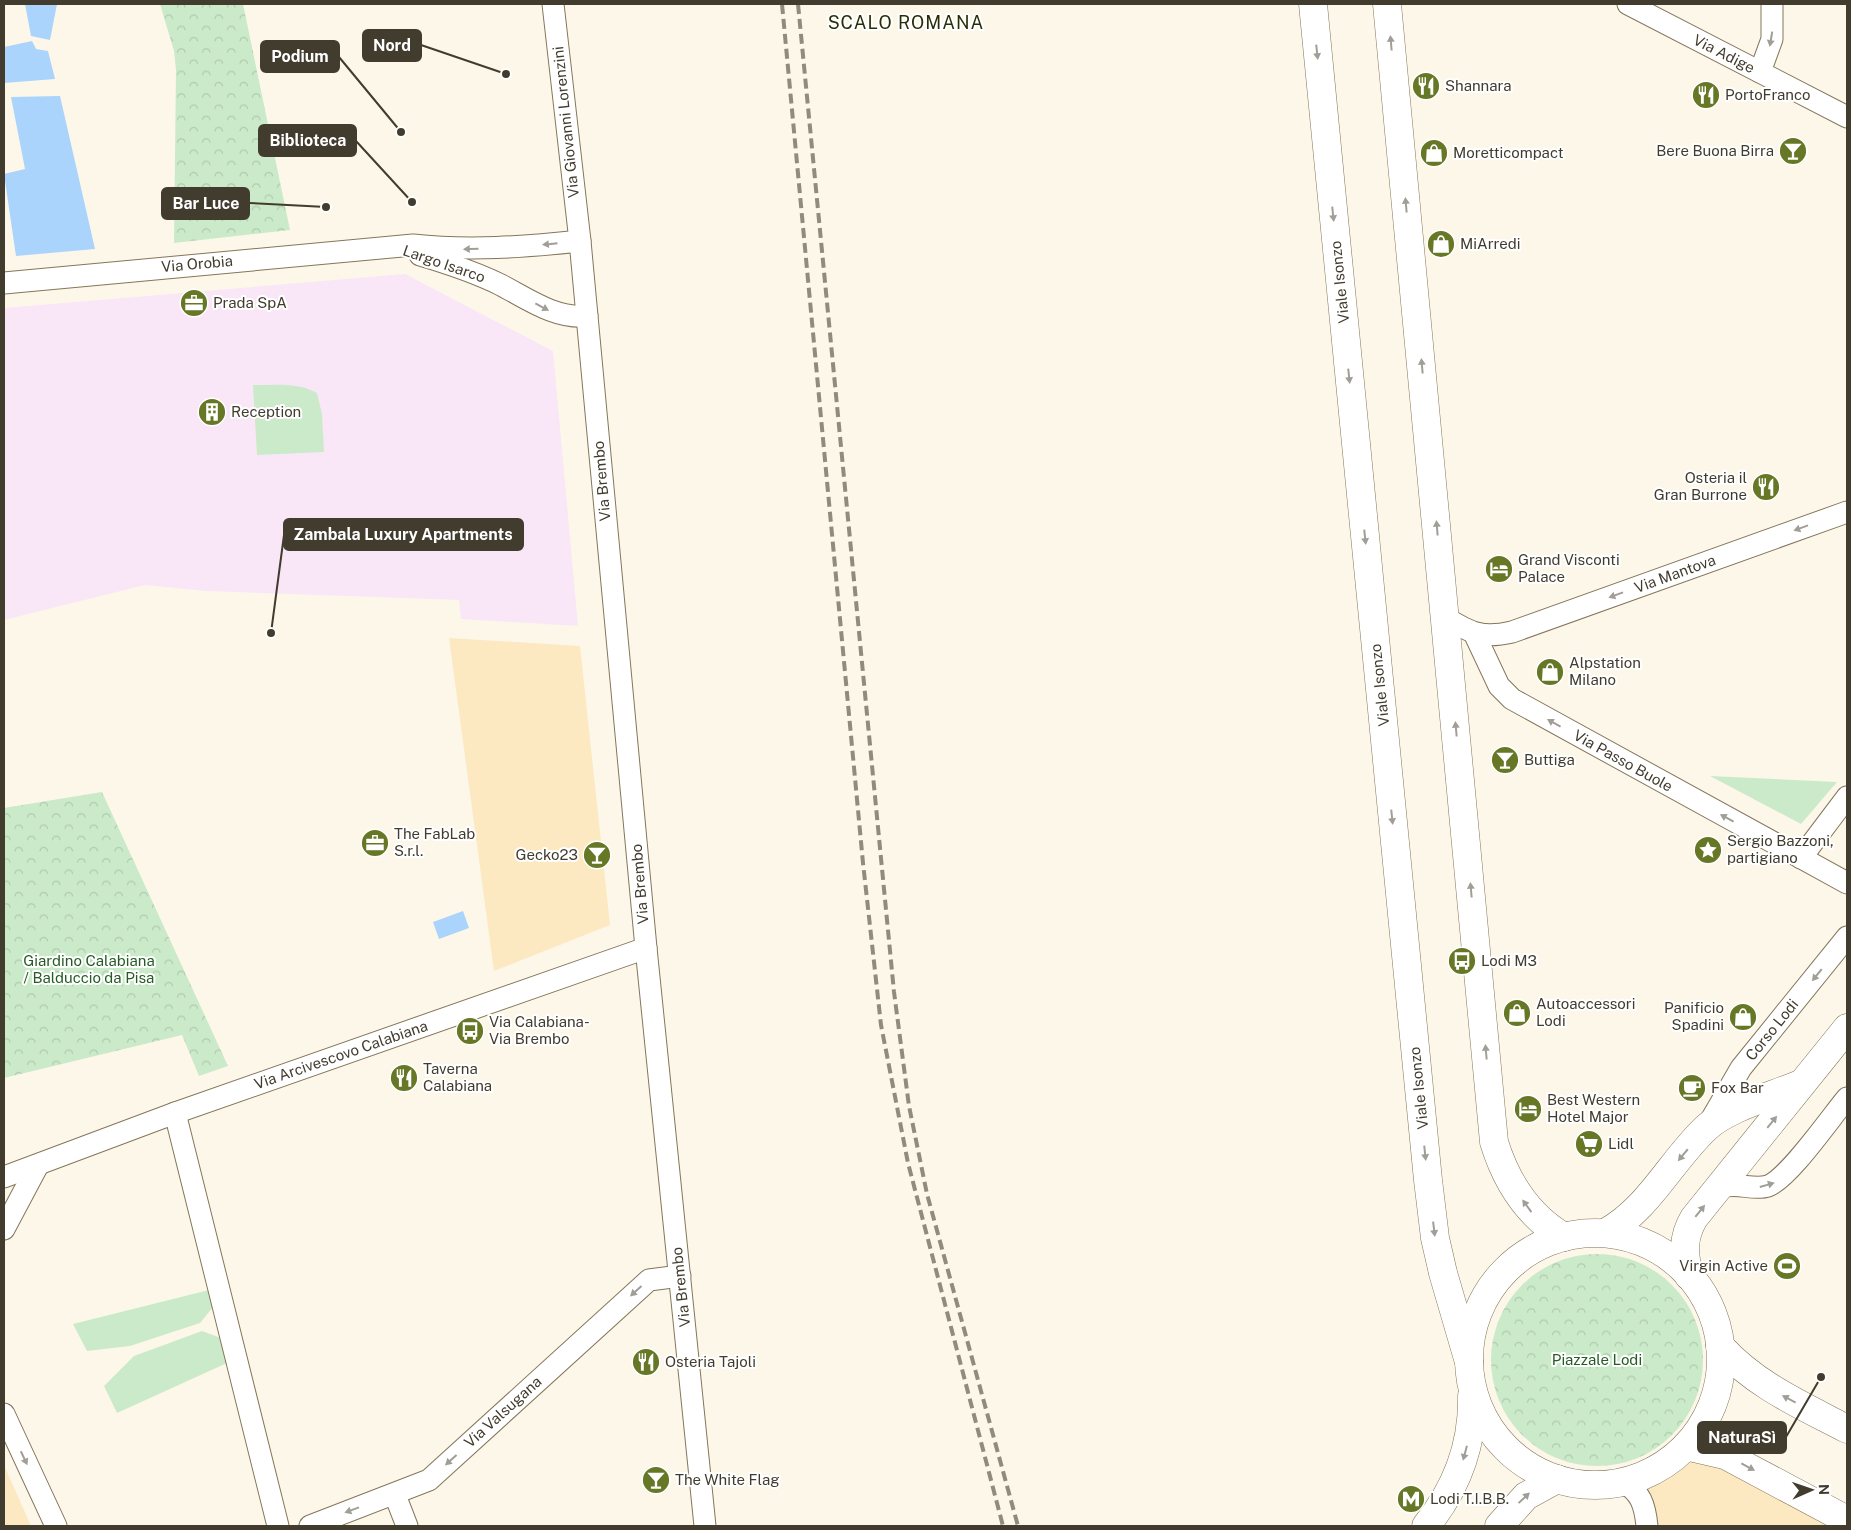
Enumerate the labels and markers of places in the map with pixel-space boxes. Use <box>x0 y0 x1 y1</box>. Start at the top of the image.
callout: Nord <box>363 30 421 61</box>
callout: Podium <box>261 41 339 72</box>
restaurant icon: Shannara <box>1411 71 1441 101</box>
place label: Shannara <box>1445 77 1511 94</box>
restaurant icon: PortoFranco <box>1691 80 1721 110</box>
place label: PortoFranco <box>1725 86 1811 103</box>
callout: Biblioteca <box>259 125 356 156</box>
bar icon: Bere Buona Birra <box>1778 136 1808 166</box>
shop icon: Moretticompact <box>1419 138 1449 168</box>
place label: Bere Buona Birra <box>1656 142 1774 159</box>
place label: Moretticompact <box>1453 144 1564 161</box>
callout: Bar Luce <box>162 188 249 219</box>
shop icon: MiArredi <box>1426 229 1456 259</box>
place label: MiArredi <box>1460 235 1521 252</box>
office icon: Prada SpA <box>179 288 209 318</box>
place label: Prada SpA <box>213 294 287 311</box>
building icon: Reception <box>197 397 227 427</box>
place label: Reception <box>231 403 301 420</box>
place label: Osteria il Gran Burrone <box>1654 469 1747 503</box>
restaurant icon: Osteria il Gran Burrone <box>1751 472 1781 502</box>
callout: Zambala Luxury Apartments <box>284 519 523 550</box>
place label: Grand Visconti Palace <box>1518 551 1620 585</box>
hotel icon: Grand Visconti Palace <box>1484 554 1514 584</box>
place label: Alpstation Milano <box>1569 654 1641 688</box>
shop icon: Alpstation Milano <box>1535 657 1565 687</box>
bar icon: Buttiga <box>1490 745 1520 775</box>
place label: Buttiga <box>1524 751 1575 768</box>
place label: The FabLab S.r.l. <box>394 825 475 859</box>
office icon: The FabLab S.r.l. <box>360 828 390 858</box>
place label: Sergio Bazzoni, partigiano <box>1727 832 1834 866</box>
place icon: Sergio Bazzoni, partigiano <box>1693 835 1723 865</box>
bar icon: Gecko23 <box>582 840 612 870</box>
place label: Gecko23 <box>516 846 578 863</box>
bus stop icon: Lodi M3 <box>1447 946 1477 976</box>
place label: Lodi M3 <box>1481 952 1537 969</box>
place label: Autoaccessori Lodi <box>1536 995 1635 1029</box>
shop icon: Autoaccessori Lodi <box>1502 998 1532 1028</box>
place label: Panificio Spadini <box>1664 999 1724 1033</box>
shop icon: Panificio Spadini <box>1728 1002 1758 1032</box>
place label: Via Calabiana- Via Brembo <box>489 1013 590 1047</box>
bus stop icon: Via Calabiana- Via Brembo <box>455 1016 485 1046</box>
place label: Taverna Calabiana <box>423 1060 492 1094</box>
restaurant icon: Taverna Calabiana <box>389 1063 419 1093</box>
cafe icon: Fox Bar <box>1677 1073 1707 1103</box>
place label: Fox Bar <box>1711 1079 1764 1096</box>
place label: Best Western Hotel Major <box>1547 1091 1640 1125</box>
hotel icon: Best Western Hotel Major <box>1513 1094 1543 1124</box>
supermarket icon: Lidl <box>1574 1129 1604 1159</box>
place label: Lidl <box>1608 1135 1634 1152</box>
sports icon: Virgin Active <box>1772 1251 1802 1281</box>
place label: Virgin Active <box>1679 1257 1768 1274</box>
restaurant icon: Osteria Tajoli <box>631 1347 661 1377</box>
place label: Osteria Tajoli <box>665 1353 756 1370</box>
callout: NaturaSì <box>1698 1422 1786 1453</box>
bar icon: The White Flag <box>641 1465 671 1495</box>
place label: The White Flag <box>675 1471 780 1488</box>
metro station icon: Lodi T.I.B.B. <box>1396 1484 1426 1514</box>
place label: Lodi T.I.B.B. <box>1430 1490 1509 1507</box>

